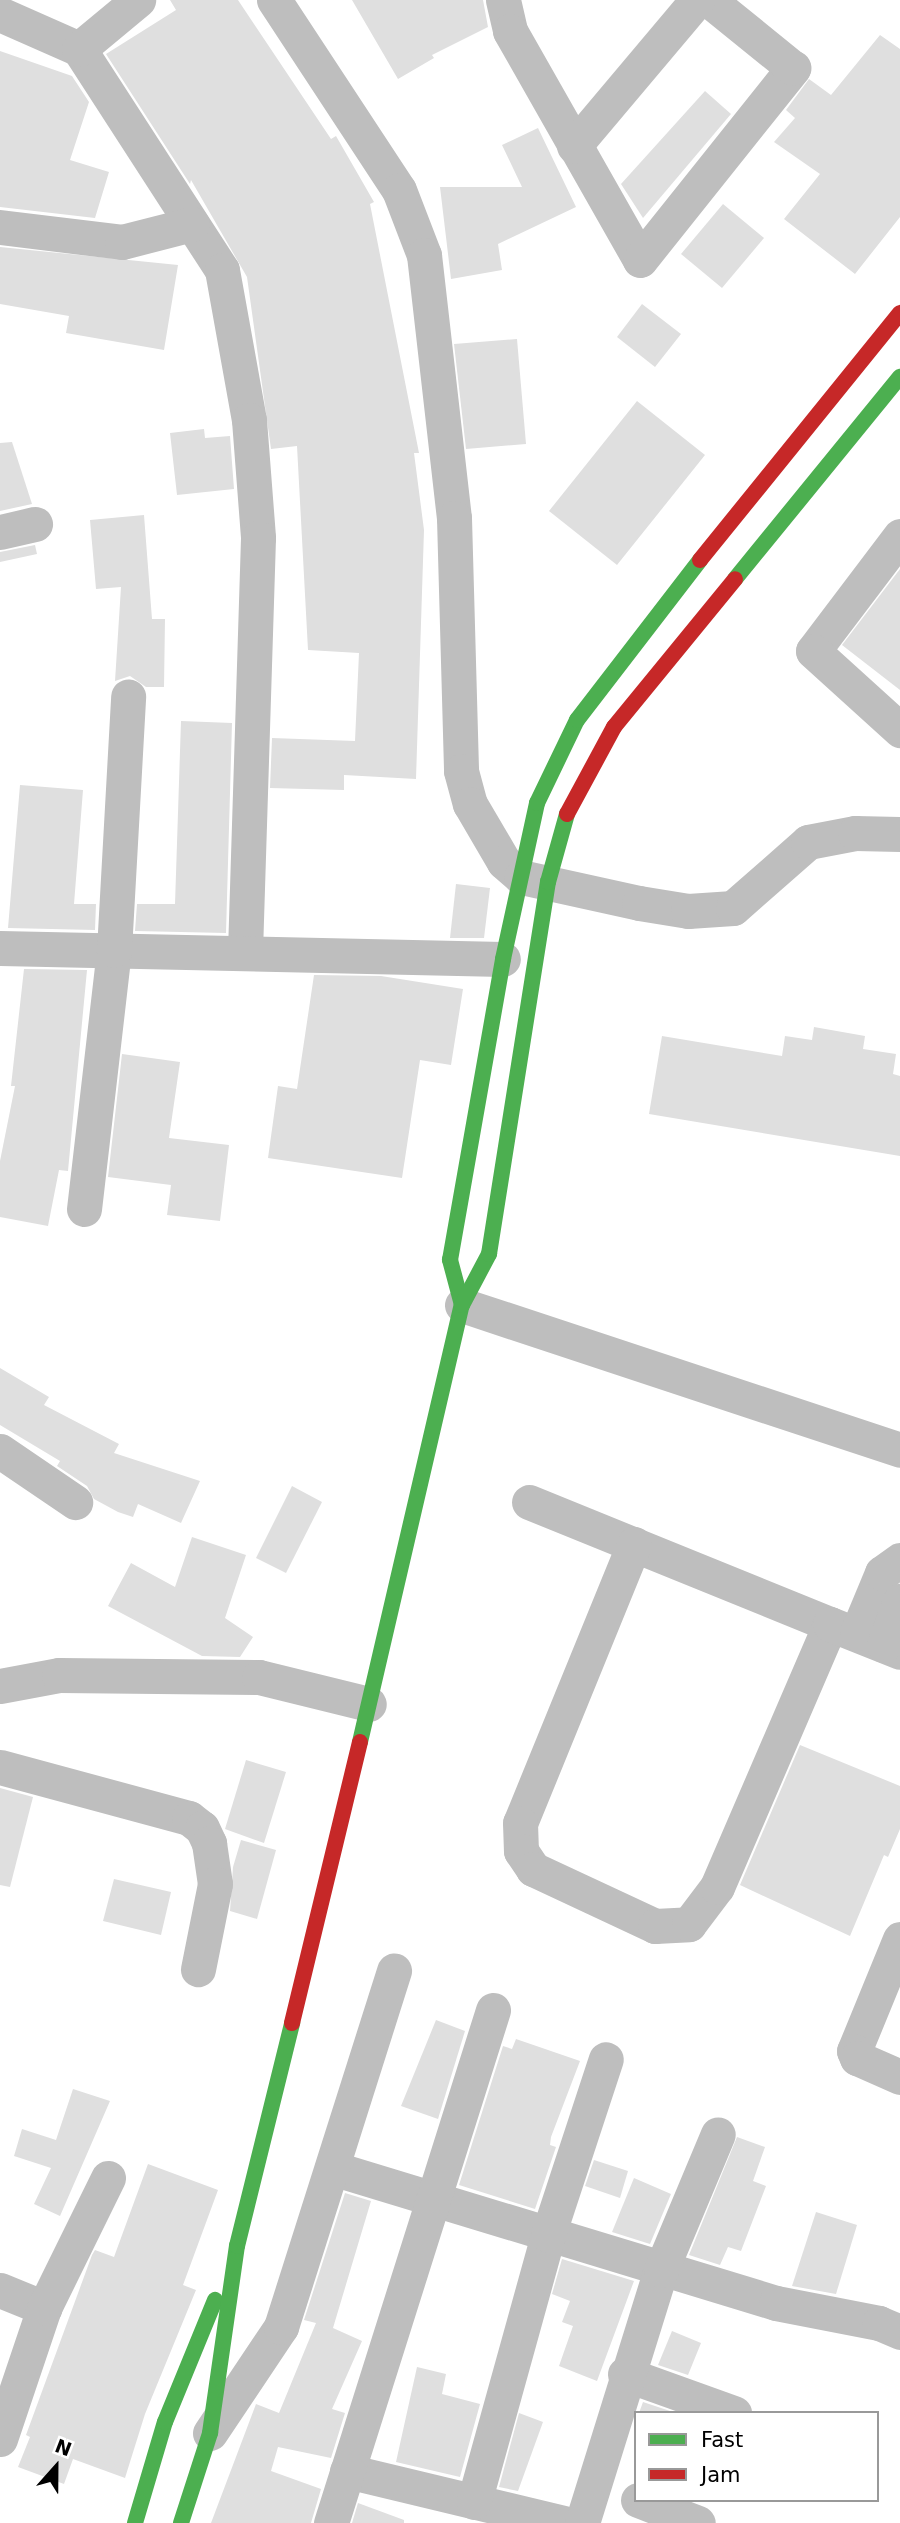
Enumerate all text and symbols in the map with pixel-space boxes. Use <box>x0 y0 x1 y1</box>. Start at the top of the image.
legend <box>634 2411 879 2502</box>
text: Fast <box>701 2428 743 2452</box>
north arrow <box>21 2432 91 2502</box>
text: N <box>52 2434 75 2461</box>
text: Jam <box>701 2463 741 2487</box>

